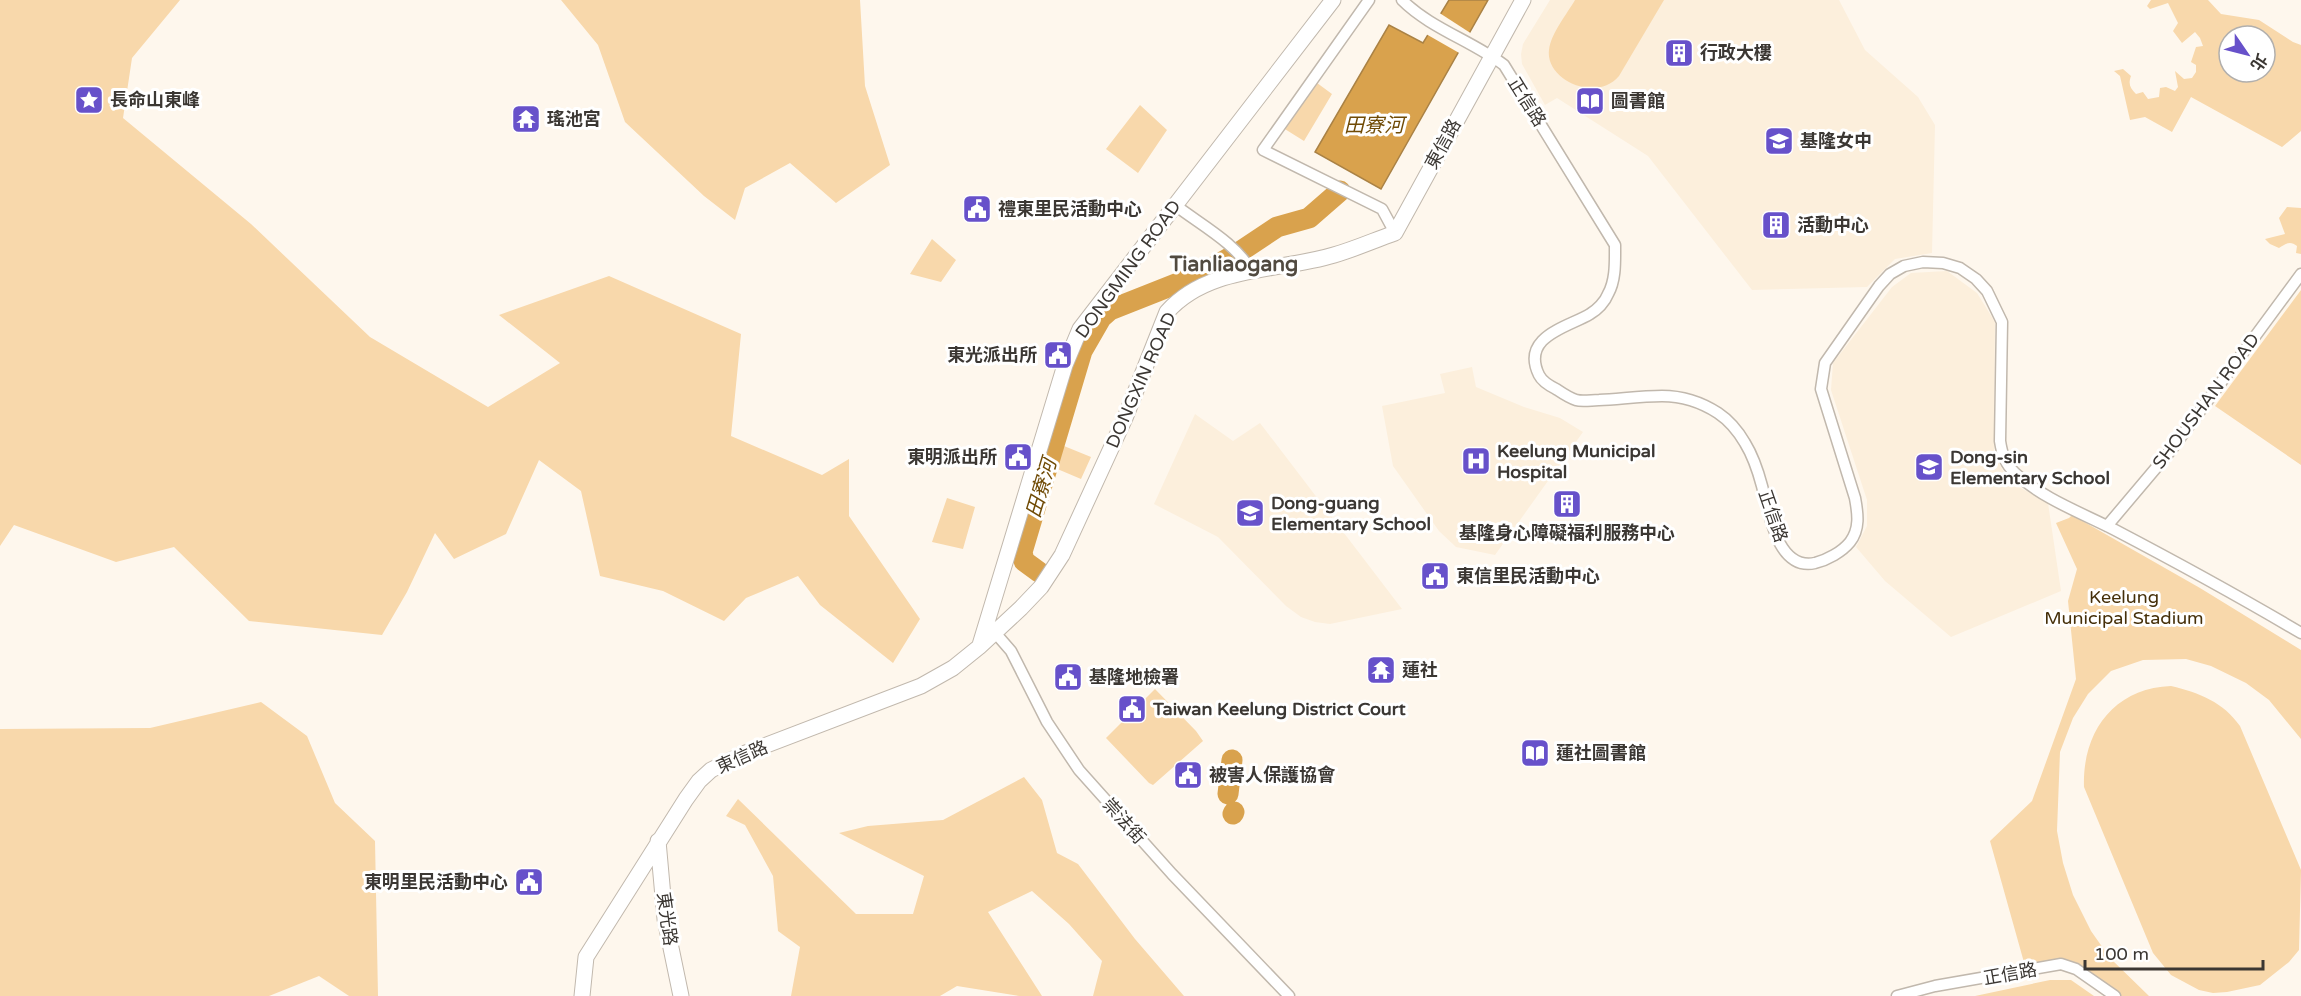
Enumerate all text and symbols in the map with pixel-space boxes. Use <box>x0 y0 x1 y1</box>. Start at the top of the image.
north arrow <box>2217 24 2277 84</box>
building icon: 行政大樓 <box>1663 37 1695 69</box>
place label: 行政大樓 <box>1700 42 1772 64</box>
text: 北 <box>2246 50 2271 74</box>
street label: 正信路 <box>1503 73 1551 131</box>
place icon: 長命山東峰 <box>73 84 105 116</box>
library icon: 圖書館 <box>1574 85 1606 117</box>
place label: 長命山東峰 <box>110 89 200 111</box>
place label: 圖書館 <box>1611 90 1665 112</box>
temple icon: 瑤池宮 <box>510 103 542 135</box>
place label: 瑤池宮 <box>547 108 601 130</box>
water label: 田寮河 <box>1344 114 1408 138</box>
street label: 東信路 <box>1420 115 1466 173</box>
school or university icon: 基隆女中 <box>1763 125 1795 157</box>
place label: 基隆女中 <box>1800 130 1872 152</box>
public building icon: 禮東里民活動中心 <box>961 193 993 225</box>
street label: DONGMING ROAD <box>1070 196 1186 342</box>
place label: 禮東里民活動中心 <box>998 198 1142 220</box>
building icon: 活動中心 <box>1760 209 1792 241</box>
place label: 活動中心 <box>1797 214 1869 236</box>
district label: Tianliaogang <box>1169 252 1298 277</box>
street label: DONGXIN ROAD <box>1101 309 1181 451</box>
street label: SHOUSHAN ROAD <box>2148 329 2264 473</box>
public building icon: 東光派出所 <box>1042 339 1074 371</box>
place label: 東光派出所 <box>947 344 1037 366</box>
place label: Keelung Municipal Hospital <box>1497 440 1655 483</box>
public building icon: 東明派出所 <box>1002 441 1034 473</box>
hospital icon: Keelung Municipal Hospital <box>1460 445 1492 477</box>
place label: 東明派出所 <box>907 446 997 468</box>
place label: Dong-sin Elementary School <box>1950 446 2110 489</box>
school or university icon: Dong-sin Elementary School <box>1913 451 1945 483</box>
water label: 田寮河 <box>1022 452 1063 520</box>
street label: 正信路 <box>1754 487 1792 545</box>
building icon: 基隆身心障礙福利服務中心 <box>1551 488 1583 520</box>
place label: Dong-guang Elementary School <box>1271 492 1431 535</box>
school or university icon: Dong-guang Elementary School <box>1234 497 1266 529</box>
place label: 基隆身心障礙福利服務中心 <box>1459 522 1675 544</box>
public building icon: 東信里民活動中心 <box>1419 560 1451 592</box>
place label: 東信里民活動中心 <box>1456 565 1600 587</box>
park label: Keelung Municipal Stadium <box>2044 586 2204 629</box>
temple icon: 蓮社 <box>1365 654 1397 686</box>
place label: 蓮社 <box>1402 659 1438 681</box>
public building icon: 基隆地檢署 <box>1052 661 1084 693</box>
place label: 基隆地檢署 <box>1089 666 1179 688</box>
public building icon: Taiwan Keelung District Court <box>1116 693 1148 725</box>
place label: Taiwan Keelung District Court <box>1152 698 1406 720</box>
street label: 東信路 <box>713 736 771 778</box>
library icon: 蓮社圖書館 <box>1519 737 1551 769</box>
place label: 蓮社圖書館 <box>1556 742 1646 764</box>
public building icon: 被害人保護協會 <box>1172 759 1204 791</box>
place label: 被害人保護協會 <box>1209 764 1336 786</box>
street label: 崇法街 <box>1098 794 1150 848</box>
public building icon: 東明里民活動中心 <box>513 866 545 898</box>
place label: 東明里民活動中心 <box>364 871 508 893</box>
street label: 東光路 <box>652 891 682 947</box>
scale bar <box>2085 933 2264 971</box>
text: 100 m <box>2094 943 2149 965</box>
street label: 正信路 <box>1982 958 2038 990</box>

